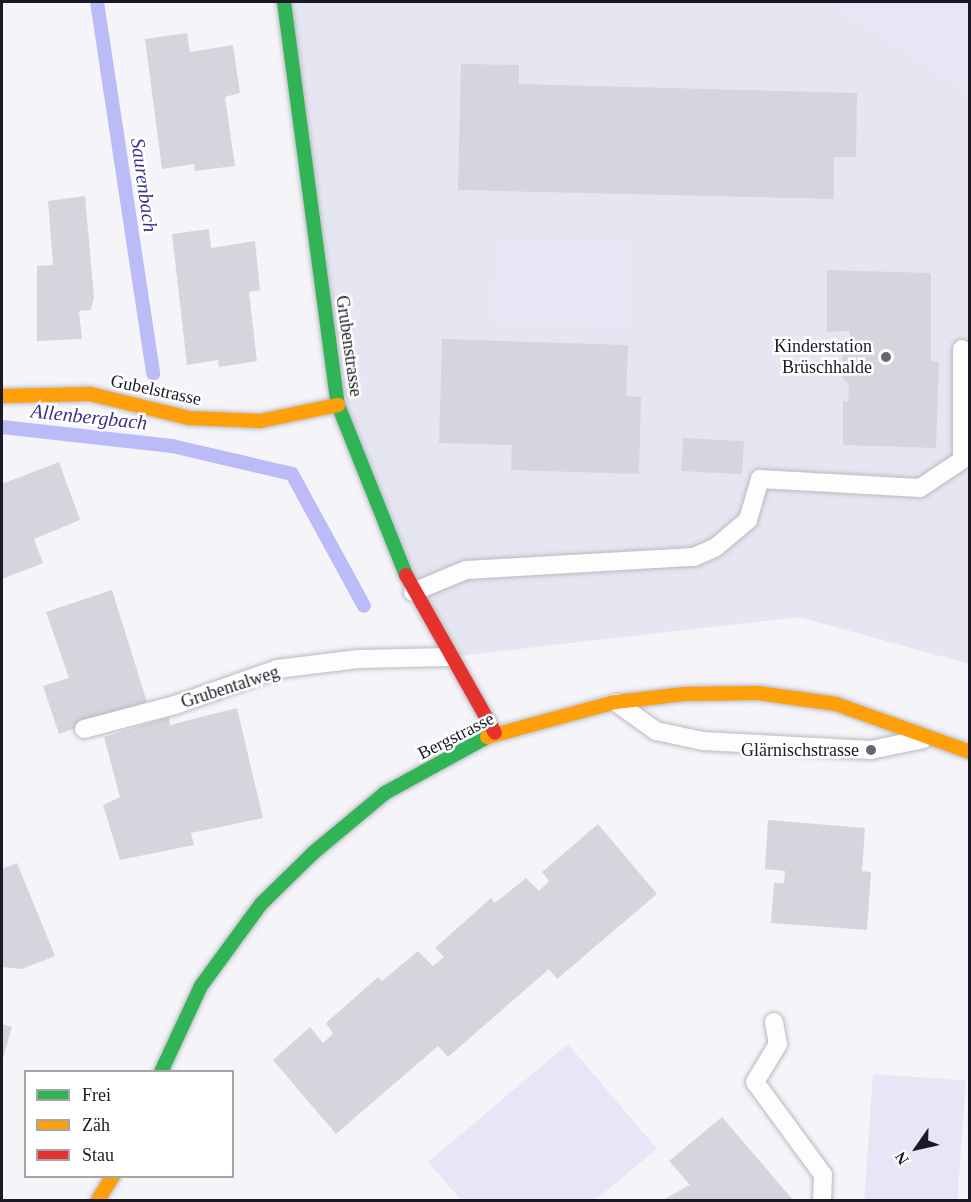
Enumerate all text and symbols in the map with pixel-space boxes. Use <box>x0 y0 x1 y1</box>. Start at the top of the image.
water label: Saurenbach <box>126 136 162 234</box>
street label: Grubenstrasse <box>331 294 367 398</box>
place label: Kinderstation Brüschhalde <box>774 336 872 378</box>
marker: Kinderstation Brüschhalde <box>877 348 895 366</box>
street label: Gubelstrasse <box>109 370 203 410</box>
water label: Allenbergbach <box>30 399 148 435</box>
street label: Grubentalweg <box>178 661 282 713</box>
street label: Bergstrasse <box>414 708 498 764</box>
place label: Glärnischstrasse <box>741 739 859 761</box>
marker: Glärnischstrasse <box>864 743 878 757</box>
legend <box>24 1070 234 1178</box>
text: Frei <box>82 1085 111 1105</box>
text: Zäh <box>82 1115 110 1135</box>
north arrow <box>887 1118 947 1178</box>
text: Stau <box>82 1145 114 1165</box>
text: N <box>891 1149 912 1168</box>

